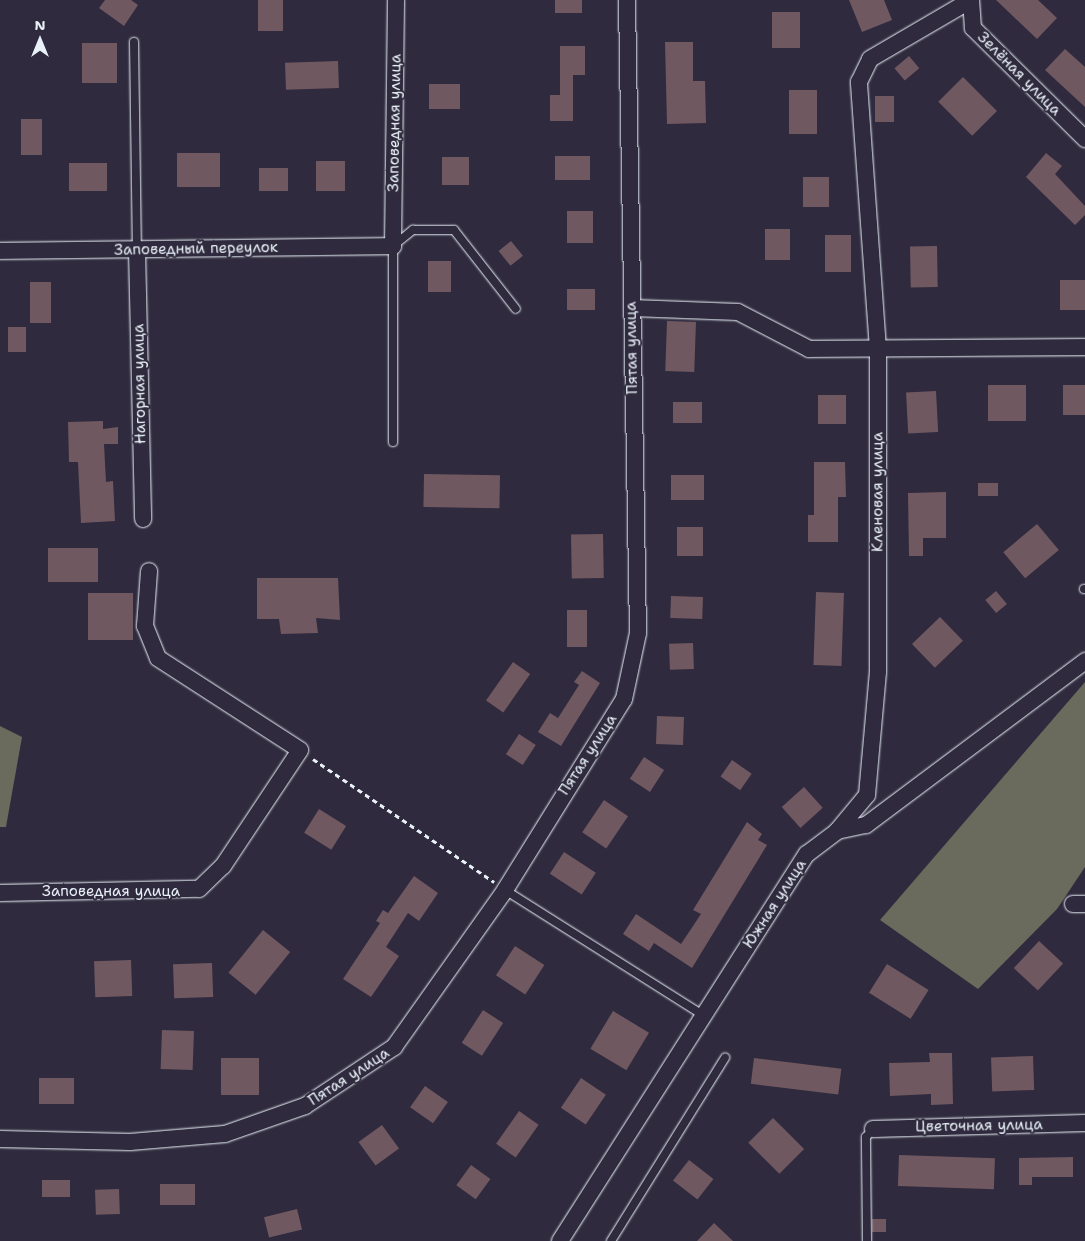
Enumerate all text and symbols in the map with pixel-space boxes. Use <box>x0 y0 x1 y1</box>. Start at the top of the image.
north arrow <box>15 15 65 65</box>
text: N <box>34 16 46 34</box>
street label: Зелёная улица <box>973 28 1065 120</box>
street label: Заповедная улица <box>385 54 405 192</box>
street label: Заповедный переулок <box>114 239 278 259</box>
street label: Пятая улица <box>622 301 642 395</box>
street label: Нагорная улица <box>130 324 150 444</box>
street label: Кленовая улица <box>869 432 887 552</box>
street label: Пятая улица <box>555 711 621 799</box>
street label: Южная улица <box>740 856 810 952</box>
street label: Заповедная улица <box>42 883 180 901</box>
street label: Пятая улица <box>305 1044 393 1110</box>
street label: Цветочная улица <box>915 1116 1043 1136</box>

